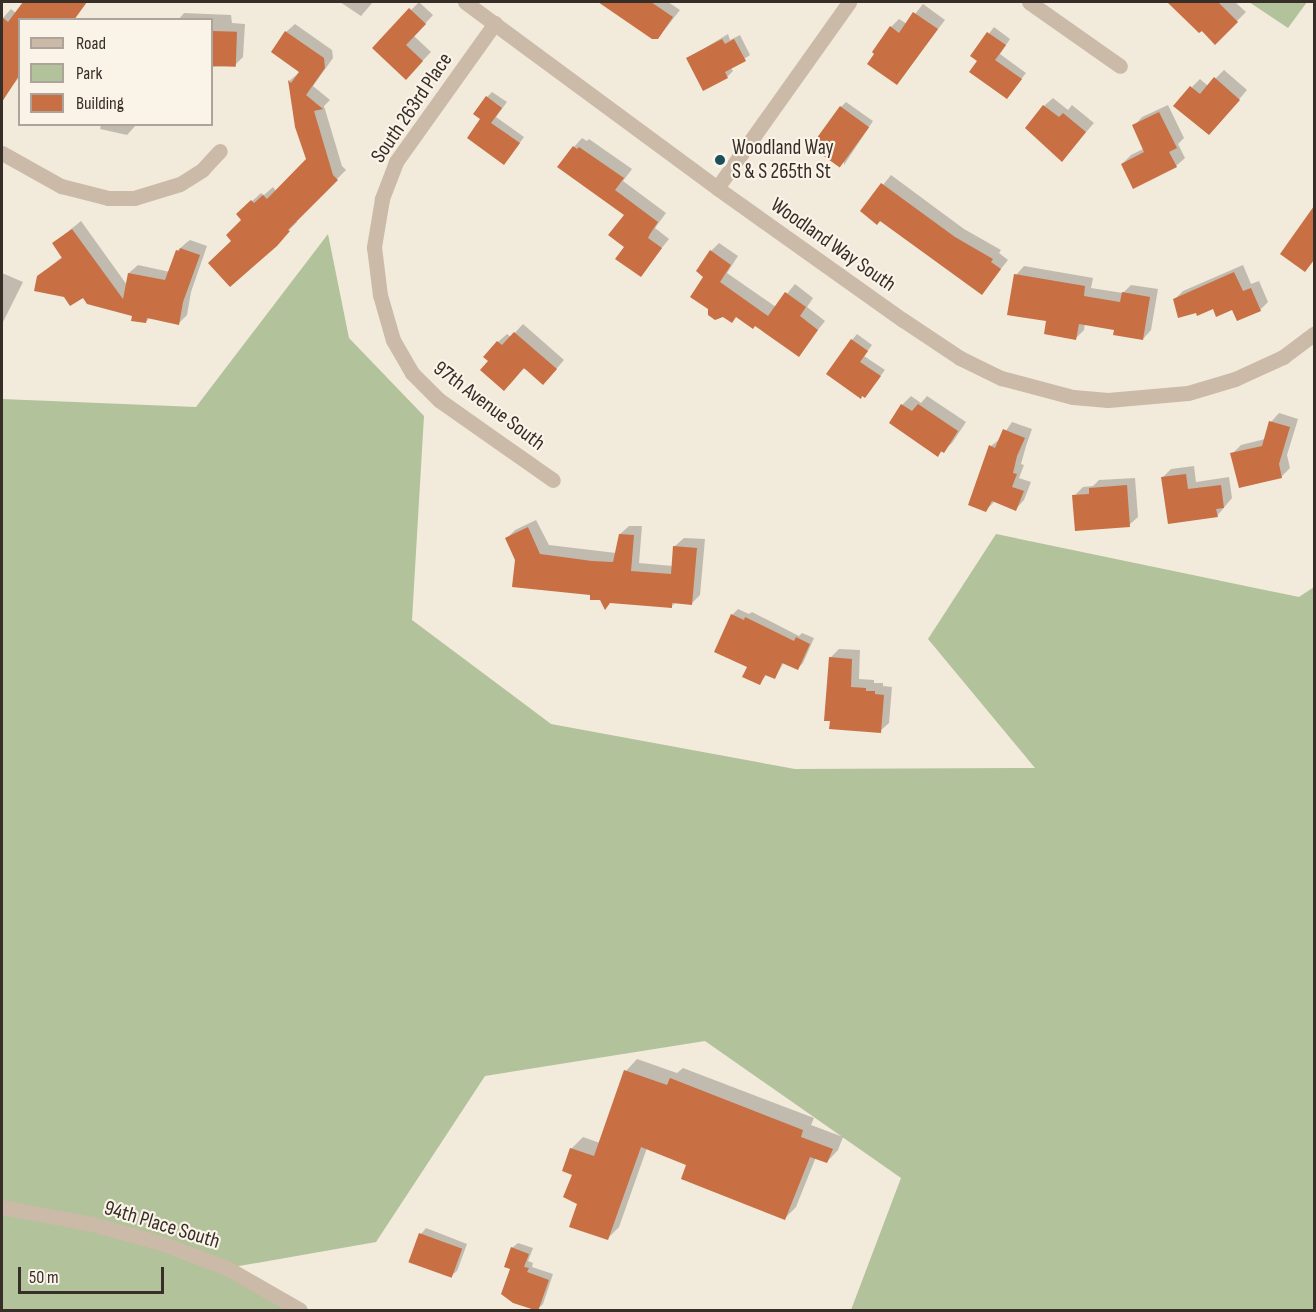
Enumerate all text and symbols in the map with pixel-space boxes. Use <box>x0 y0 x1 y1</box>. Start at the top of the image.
legend <box>18 18 213 126</box>
text: Road <box>76 33 106 54</box>
street label: South 263rd Place <box>366 48 458 168</box>
text: Park <box>76 63 102 84</box>
text: Building <box>76 93 124 114</box>
place label: Woodland Way S & S 265th St <box>732 135 834 185</box>
marker: Woodland Way S & S 265th St <box>713 153 727 167</box>
street label: Woodland Way South <box>766 193 900 297</box>
street label: 97th Avenue South <box>428 356 550 456</box>
street label: 94th Place South <box>101 1195 223 1255</box>
scale bar <box>21 1255 166 1293</box>
text: 50 m <box>29 1267 59 1288</box>

